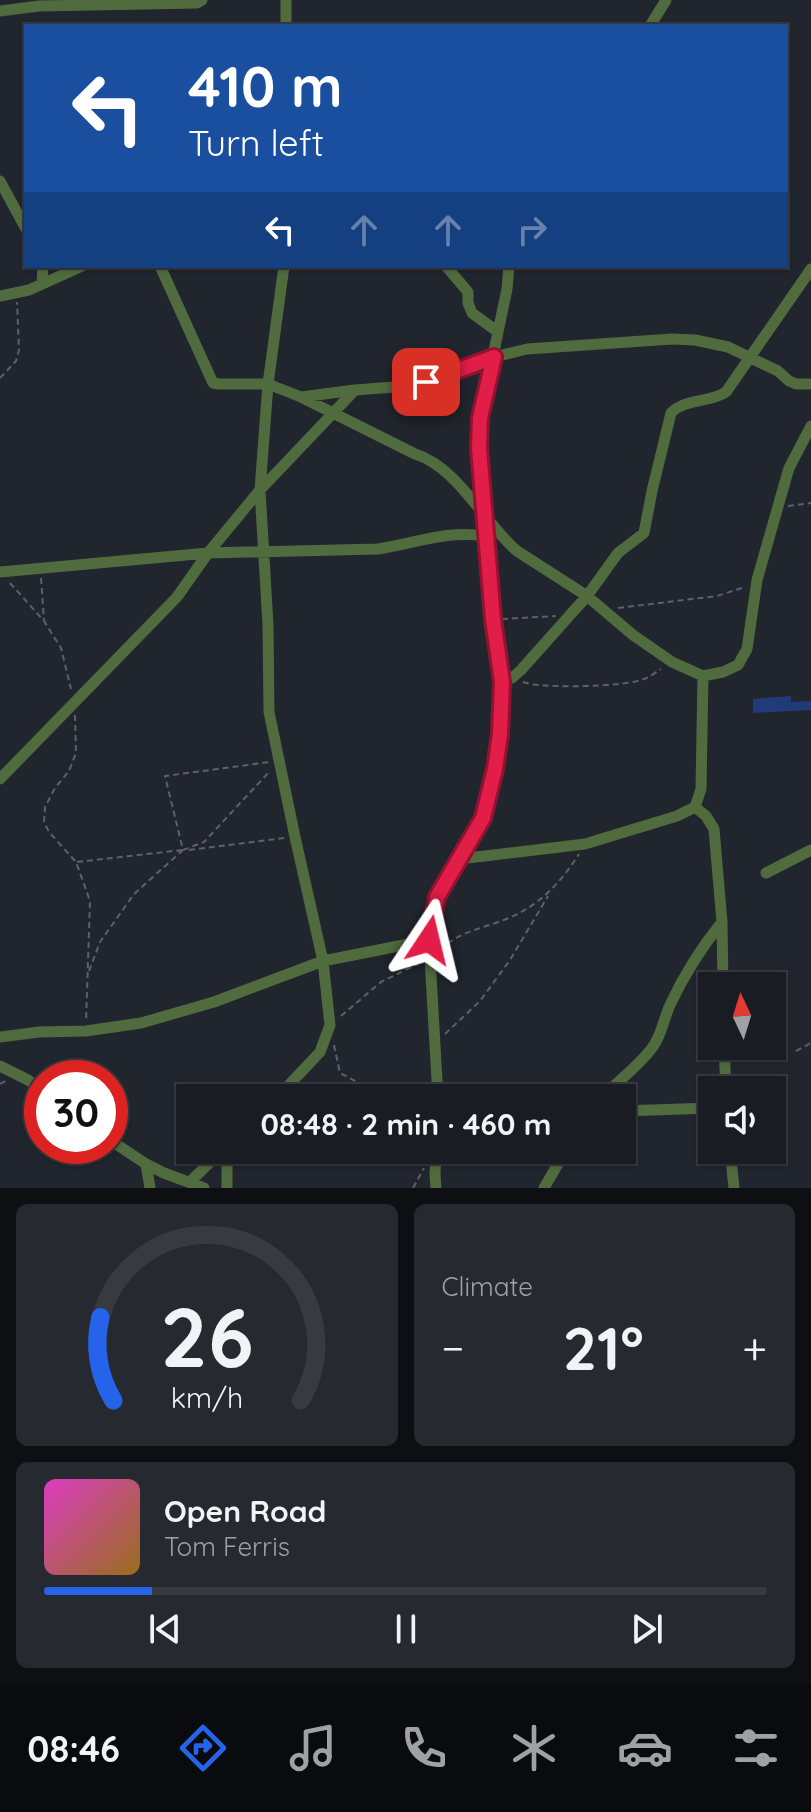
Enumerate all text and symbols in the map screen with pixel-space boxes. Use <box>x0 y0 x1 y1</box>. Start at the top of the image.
text: 410 m <box>188 51 343 121</box>
icon: left <box>56 56 160 160</box>
text: Turn left <box>188 120 324 165</box>
icon: left <box>258 208 302 252</box>
icon: ahead <box>342 208 386 252</box>
icon: ahead <box>426 208 470 252</box>
icon: right <box>510 208 554 252</box>
pin <box>392 348 460 416</box>
icon: arrive <box>404 360 448 404</box>
position arrow <box>387 898 471 982</box>
north arrow <box>698 972 786 1060</box>
map controls <box>698 972 786 1164</box>
speed limit sign: 30 <box>24 1060 128 1164</box>
button: sound <box>698 1076 786 1164</box>
text: 08:48 · 2 min · 460 m <box>261 1105 551 1143</box>
text: Climate <box>442 1270 533 1303</box>
text: 26 <box>160 1284 253 1388</box>
text: 21° <box>563 1310 644 1385</box>
text: − <box>442 1320 464 1375</box>
text: + <box>742 1320 767 1375</box>
text: km/h <box>170 1379 243 1415</box>
text: Open Road <box>164 1492 326 1530</box>
text: Tom Ferris <box>164 1530 290 1563</box>
icon: previous <box>143 1607 187 1651</box>
icon: pause <box>384 1607 428 1651</box>
icon: next <box>625 1607 669 1651</box>
icon: directions <box>175 1720 231 1776</box>
icon: music <box>285 1720 341 1776</box>
icon: phone <box>396 1720 452 1776</box>
icon: climate <box>506 1720 562 1776</box>
icon: car <box>617 1720 673 1776</box>
icon: filters <box>728 1720 784 1776</box>
text: 08:46 <box>27 1726 120 1771</box>

